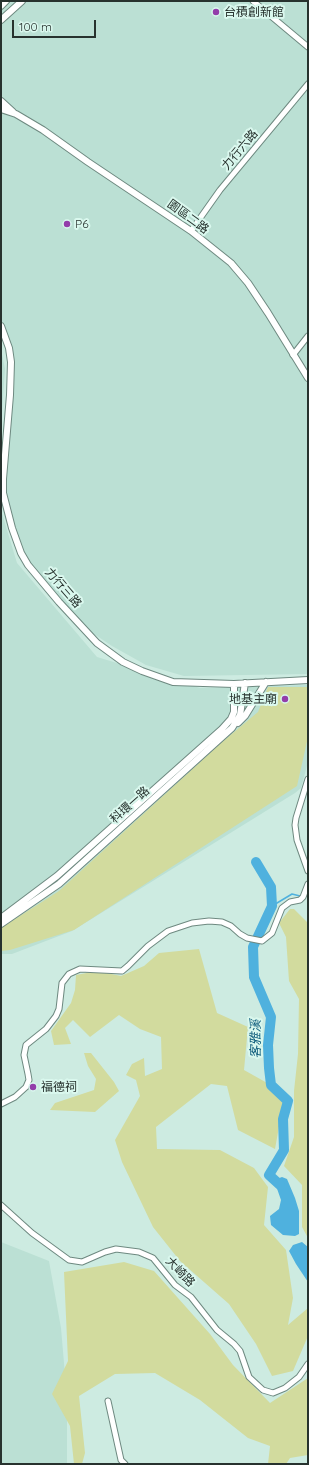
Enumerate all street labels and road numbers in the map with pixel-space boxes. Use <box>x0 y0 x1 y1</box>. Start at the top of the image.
street label: 力行六路 <box>219 127 261 173</box>
street label: 園區二路 <box>164 197 212 237</box>
street label: 力行三路 <box>42 565 84 611</box>
street label: 科環一路 <box>107 784 153 826</box>
street label: 大崎路 <box>162 1254 198 1290</box>

